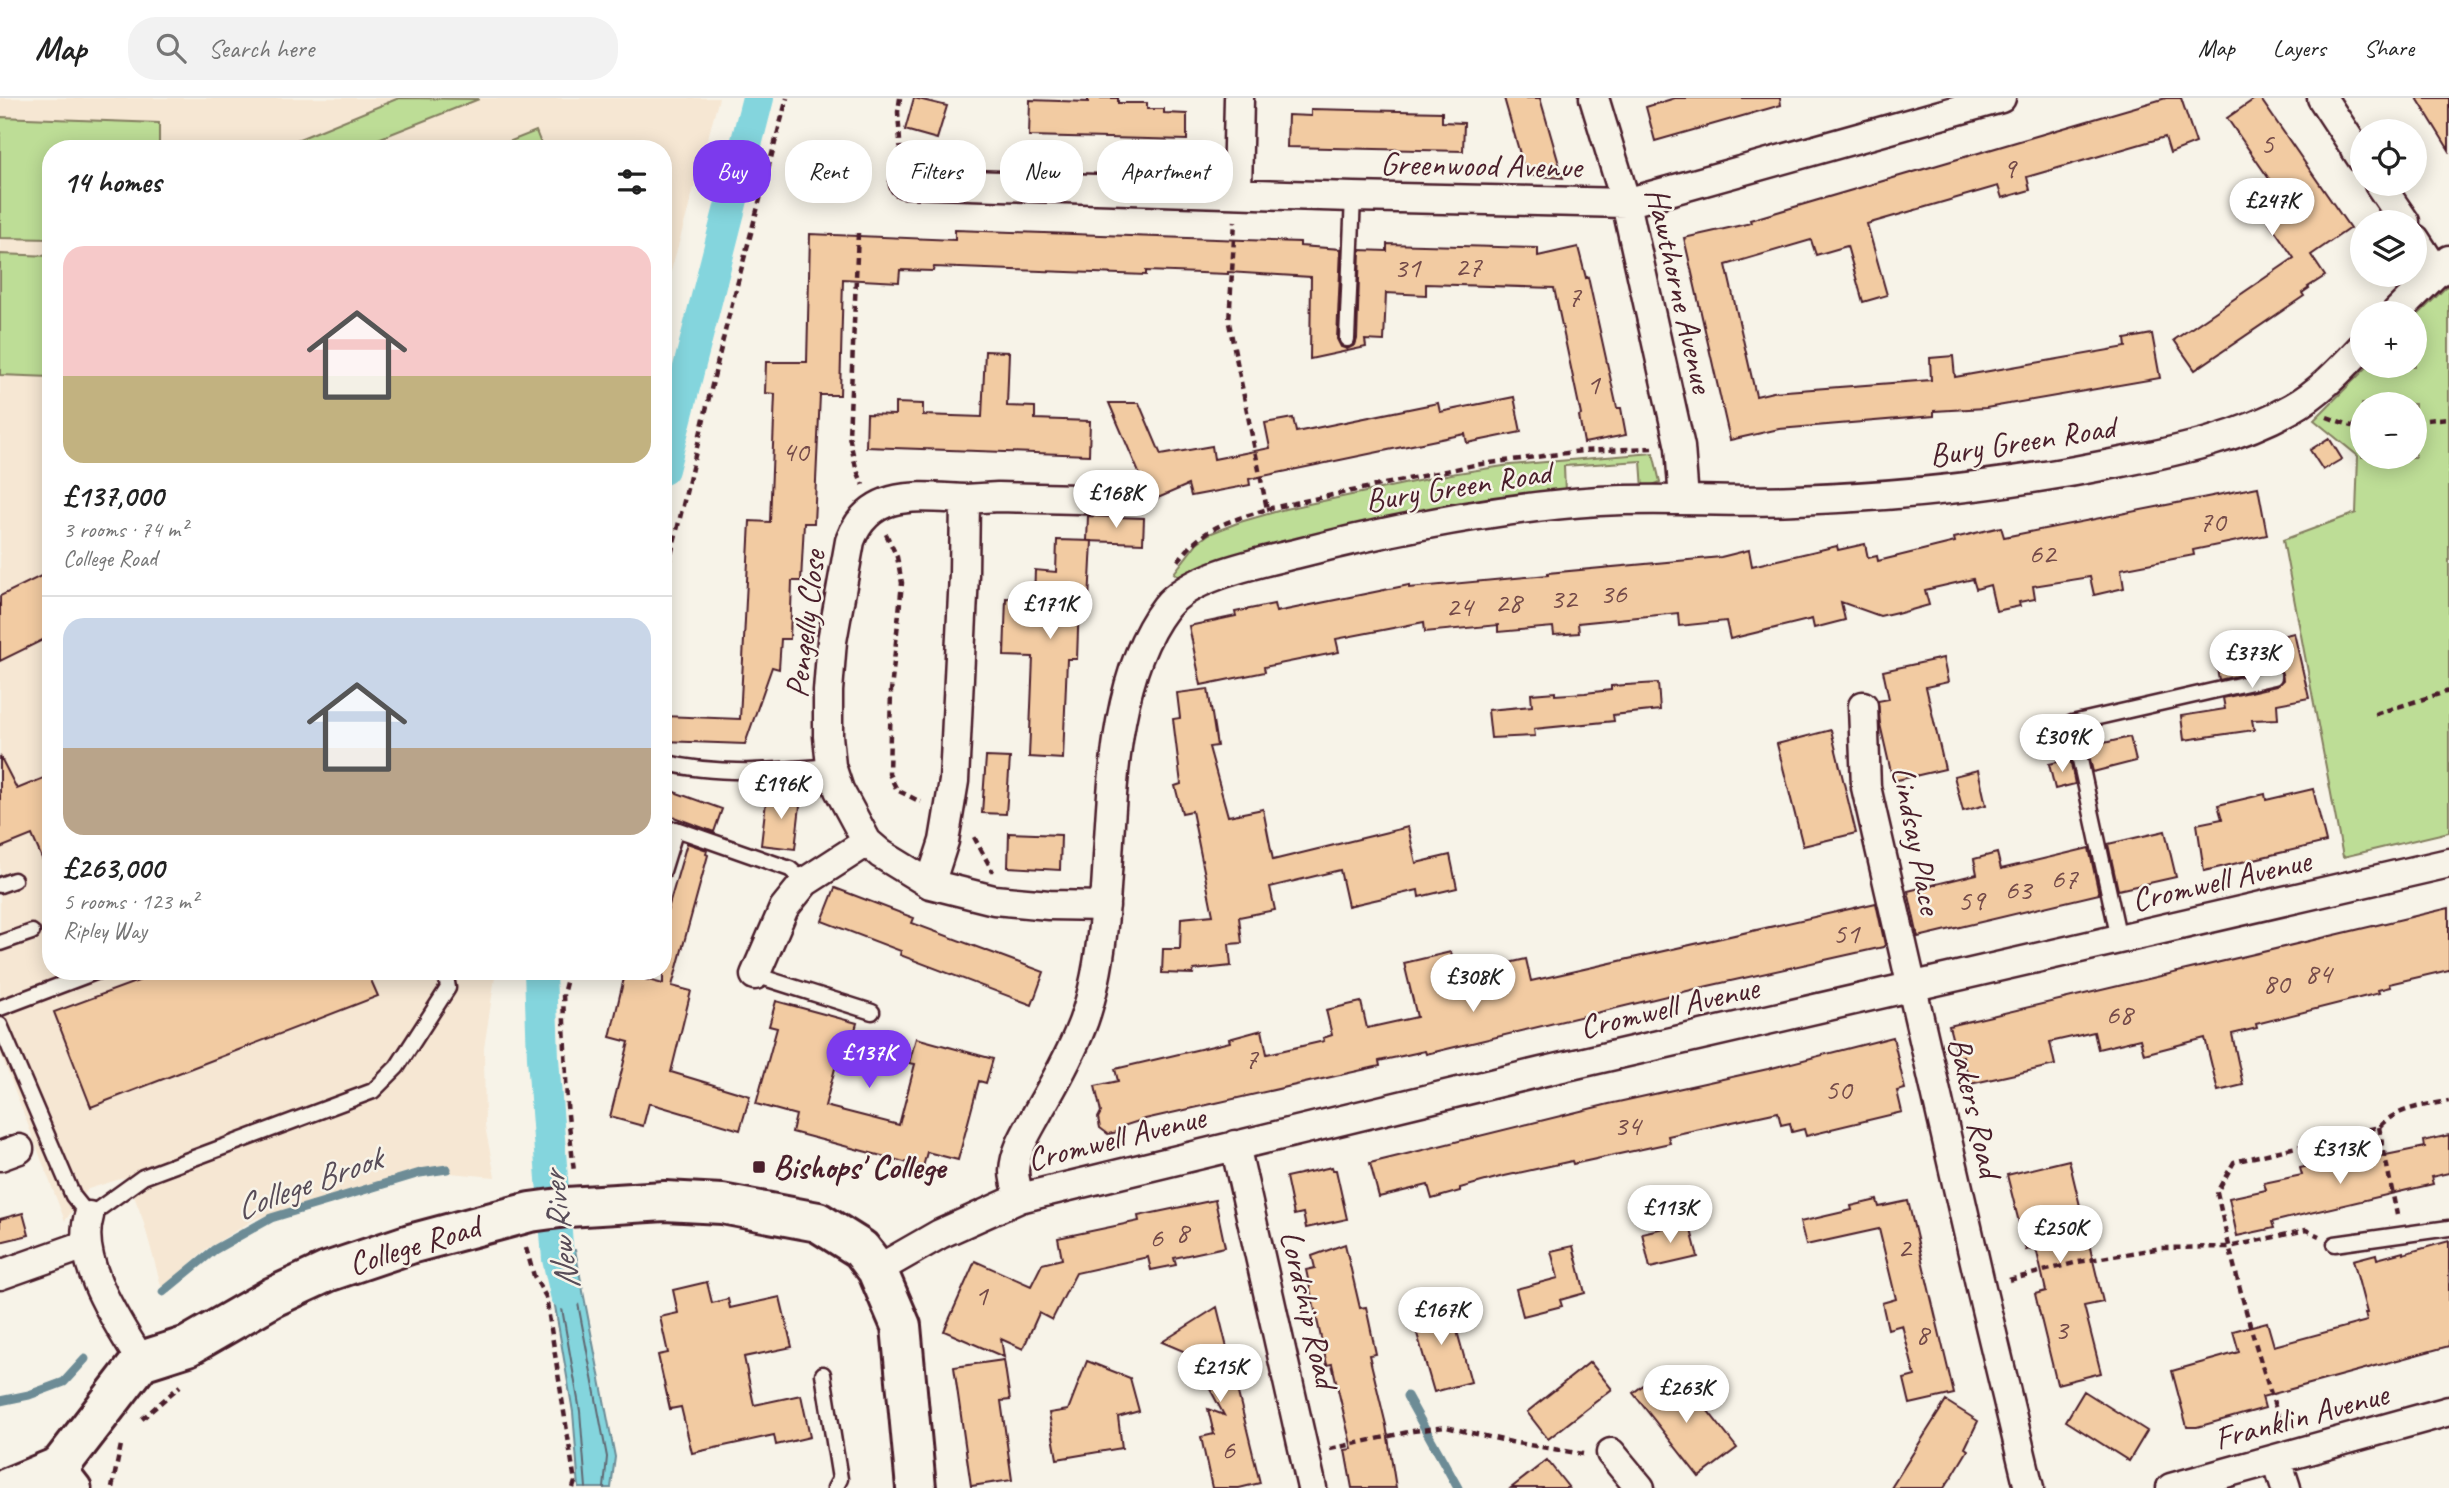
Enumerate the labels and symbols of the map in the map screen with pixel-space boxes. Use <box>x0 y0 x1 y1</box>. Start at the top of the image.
house number: 5 <box>2260 124 2275 162</box>
street label: Greenwood Avenue <box>1380 142 1584 188</box>
house number: 9 <box>2002 149 2018 187</box>
pin: £247K <box>2223 178 2321 238</box>
street label: Hawthorne Avenue <box>1636 184 1724 399</box>
house number: 27 <box>1455 247 1483 285</box>
house number: 31 <box>1394 248 1422 286</box>
house number: 7 <box>1567 277 1582 315</box>
house number: 1 <box>1586 365 1601 403</box>
street label: Bury Green Road <box>1926 405 2123 476</box>
house number: 40 <box>782 432 811 470</box>
street label: Bury Green Road <box>1362 450 1559 521</box>
pin: £168K <box>1067 470 1165 530</box>
house number: 70 <box>2199 502 2228 540</box>
house number: 62 <box>2029 534 2058 572</box>
street label: Pengelly Close <box>775 546 835 700</box>
house number: 36 <box>1600 574 1628 612</box>
house number: 32 <box>1550 579 1579 617</box>
pin: £171K <box>1001 582 1099 641</box>
house number: 28 <box>1495 583 1524 621</box>
house number: 24 <box>1446 587 1475 625</box>
pin: £373K <box>2203 630 2301 690</box>
pin: £309K <box>2013 714 2111 774</box>
pin: £196K <box>732 762 830 821</box>
street label: Lindsay Place <box>1882 763 1952 920</box>
street label: Cromwell Avenue <box>2128 839 2317 921</box>
house number: 67 <box>2051 859 2079 897</box>
house number: 63 <box>2005 870 2034 908</box>
house number: 59 <box>1958 881 1987 919</box>
house number: 51 <box>1833 914 1861 952</box>
pin: £308K <box>1424 954 1522 1014</box>
house number: 84 <box>2305 954 2334 992</box>
house number: 80 <box>2263 964 2292 1002</box>
street label: Cromwell Avenue <box>1576 966 1765 1048</box>
house number: 68 <box>2106 995 2135 1033</box>
pin: £137K <box>820 1030 918 1090</box>
street label: Bakers Road <box>1939 1033 2013 1186</box>
house number: 7 <box>1244 1039 1259 1077</box>
house number: 50 <box>1825 1070 1854 1108</box>
street label: Cromwell Avenue <box>1023 1095 1212 1180</box>
house number: 34 <box>1614 1106 1643 1144</box>
pin: £313K <box>2291 1126 2389 1186</box>
water label: College Brook <box>229 1134 392 1230</box>
place label: Bishops' College <box>773 1146 948 1188</box>
marker: Bishops' College <box>751 1159 767 1175</box>
water label: New River <box>530 1164 590 1293</box>
pin: £113K <box>1621 1186 1719 1245</box>
street label: College Road <box>343 1204 489 1285</box>
pin: £250K <box>2011 1206 2109 1265</box>
house number: 8 <box>1175 1213 1191 1251</box>
house number: 6 <box>1149 1218 1164 1256</box>
street label: Lordship Road <box>1271 1226 1349 1397</box>
house number: 2 <box>1897 1228 1913 1266</box>
house number: 1 <box>974 1276 989 1314</box>
pin: £167K <box>1392 1288 1490 1347</box>
house number: 3 <box>2054 1310 2070 1348</box>
house number: 8 <box>1915 1315 1931 1353</box>
pin: £215K <box>1171 1344 1269 1404</box>
pin: £263K <box>1637 1366 1735 1425</box>
street label: Franklin Avenue <box>2210 1372 2395 1459</box>
house number: 6 <box>1221 1430 1236 1468</box>

